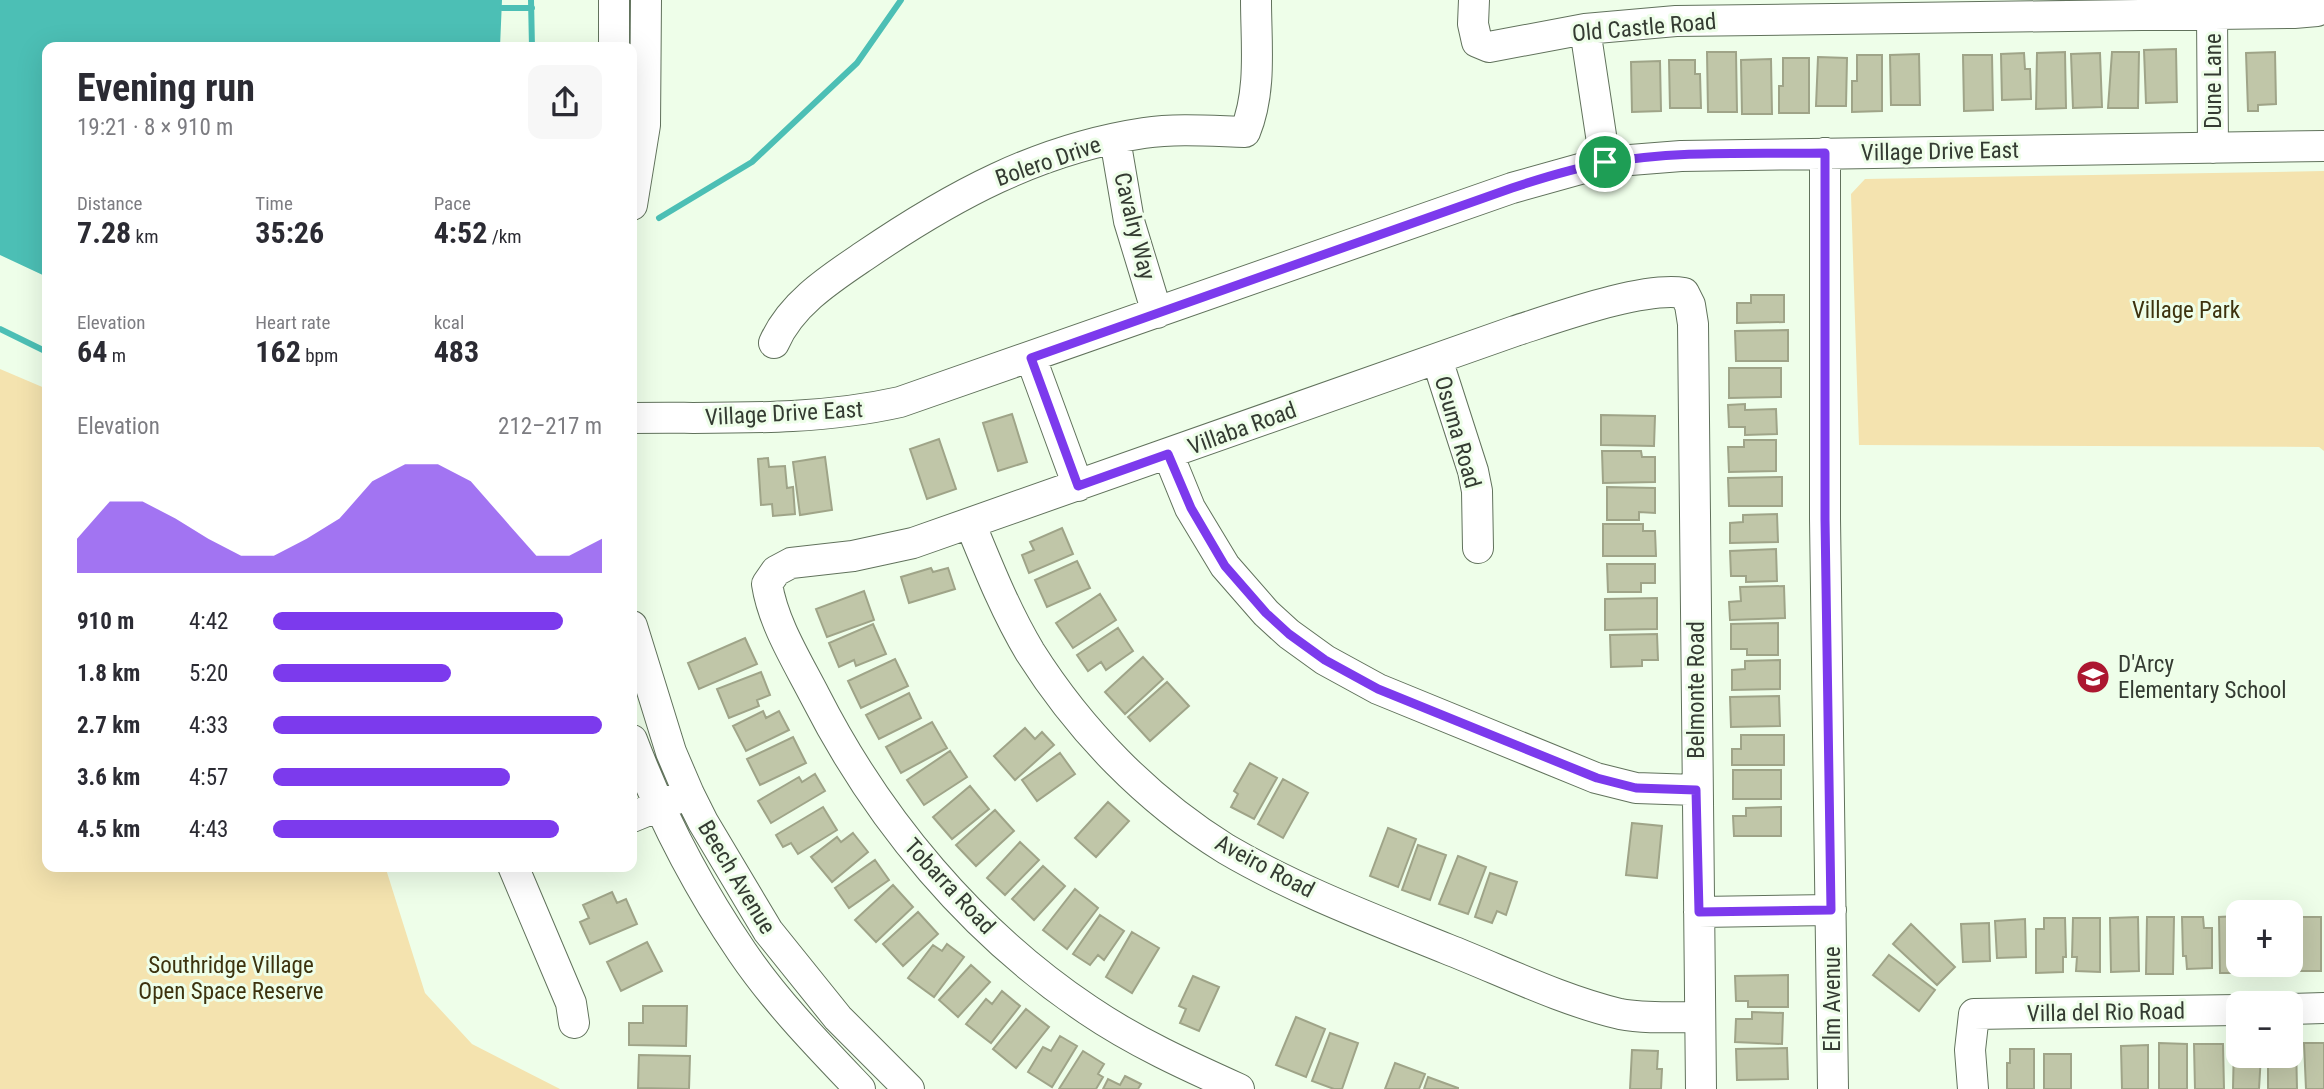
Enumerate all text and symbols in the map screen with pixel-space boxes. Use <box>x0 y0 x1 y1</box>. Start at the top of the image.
street label: Old Castle Road <box>1571 8 1717 47</box>
street label: Dune Lane <box>2200 33 2227 129</box>
button: share <box>528 65 602 139</box>
text: Evening run <box>77 66 255 110</box>
text: 19:21 · 8 × 910 m <box>77 114 233 141</box>
street label: Bolero Drive <box>992 131 1104 192</box>
pin <box>1575 132 1635 192</box>
street label: Village Drive East <box>1861 137 2019 166</box>
icon: arrive <box>1586 143 1624 181</box>
street label: Cavalry Way <box>1108 170 1161 283</box>
text: Distance <box>77 192 142 215</box>
text: Time <box>255 192 293 215</box>
text: Pace <box>434 192 471 215</box>
text: 7.28 <box>77 215 131 250</box>
text: 35:26 <box>255 215 324 250</box>
text: 4:52 <box>434 215 487 250</box>
text: km <box>131 225 158 248</box>
text: /km <box>487 225 522 248</box>
park label: Village Park <box>2132 297 2241 324</box>
text: Elevation <box>77 311 145 334</box>
text: Heart rate <box>255 311 330 334</box>
text: kcal <box>434 311 464 334</box>
text: 64 <box>77 334 107 369</box>
text: 162 <box>255 334 301 369</box>
text: 483 <box>434 334 479 369</box>
text: m <box>107 344 126 367</box>
text: bpm <box>301 344 338 367</box>
street label: Osuma Road <box>1429 373 1486 491</box>
street label: Village Drive East <box>704 396 864 431</box>
street label: Villaba Road <box>1184 396 1300 461</box>
text: Elevation <box>77 413 160 440</box>
text: 212–217 m <box>498 413 602 440</box>
text: 910 m <box>77 608 134 635</box>
text: 4:42 <box>189 608 228 635</box>
street label: Belmonte Road <box>1683 621 1710 759</box>
place label: D'Arcy Elementary School <box>2118 651 2287 704</box>
school or university icon: D'Arcy Elementary School <box>2074 658 2112 696</box>
text: 1.8 km <box>77 660 140 687</box>
text: 5:20 <box>189 660 228 687</box>
text: 2.7 km <box>77 712 140 739</box>
text: 4:33 <box>189 712 228 739</box>
text: 3.6 km <box>77 764 140 791</box>
text: 4:57 <box>189 764 228 791</box>
text: 4.5 km <box>77 816 140 843</box>
text: 4:43 <box>189 816 228 843</box>
street label: Beech Avenue <box>692 816 781 939</box>
street label: Aveiro Road <box>1211 829 1319 904</box>
street label: Tobarra Road <box>899 833 1001 940</box>
map controls <box>2226 900 2303 1068</box>
button: + <box>2226 900 2303 977</box>
street label: Elm Avenue <box>1819 946 1846 1052</box>
park label: Southridge Village Open Space Reserve <box>138 952 324 1005</box>
button: − <box>2226 991 2303 1068</box>
street label: Villa del Rio Road <box>2027 998 2185 1027</box>

